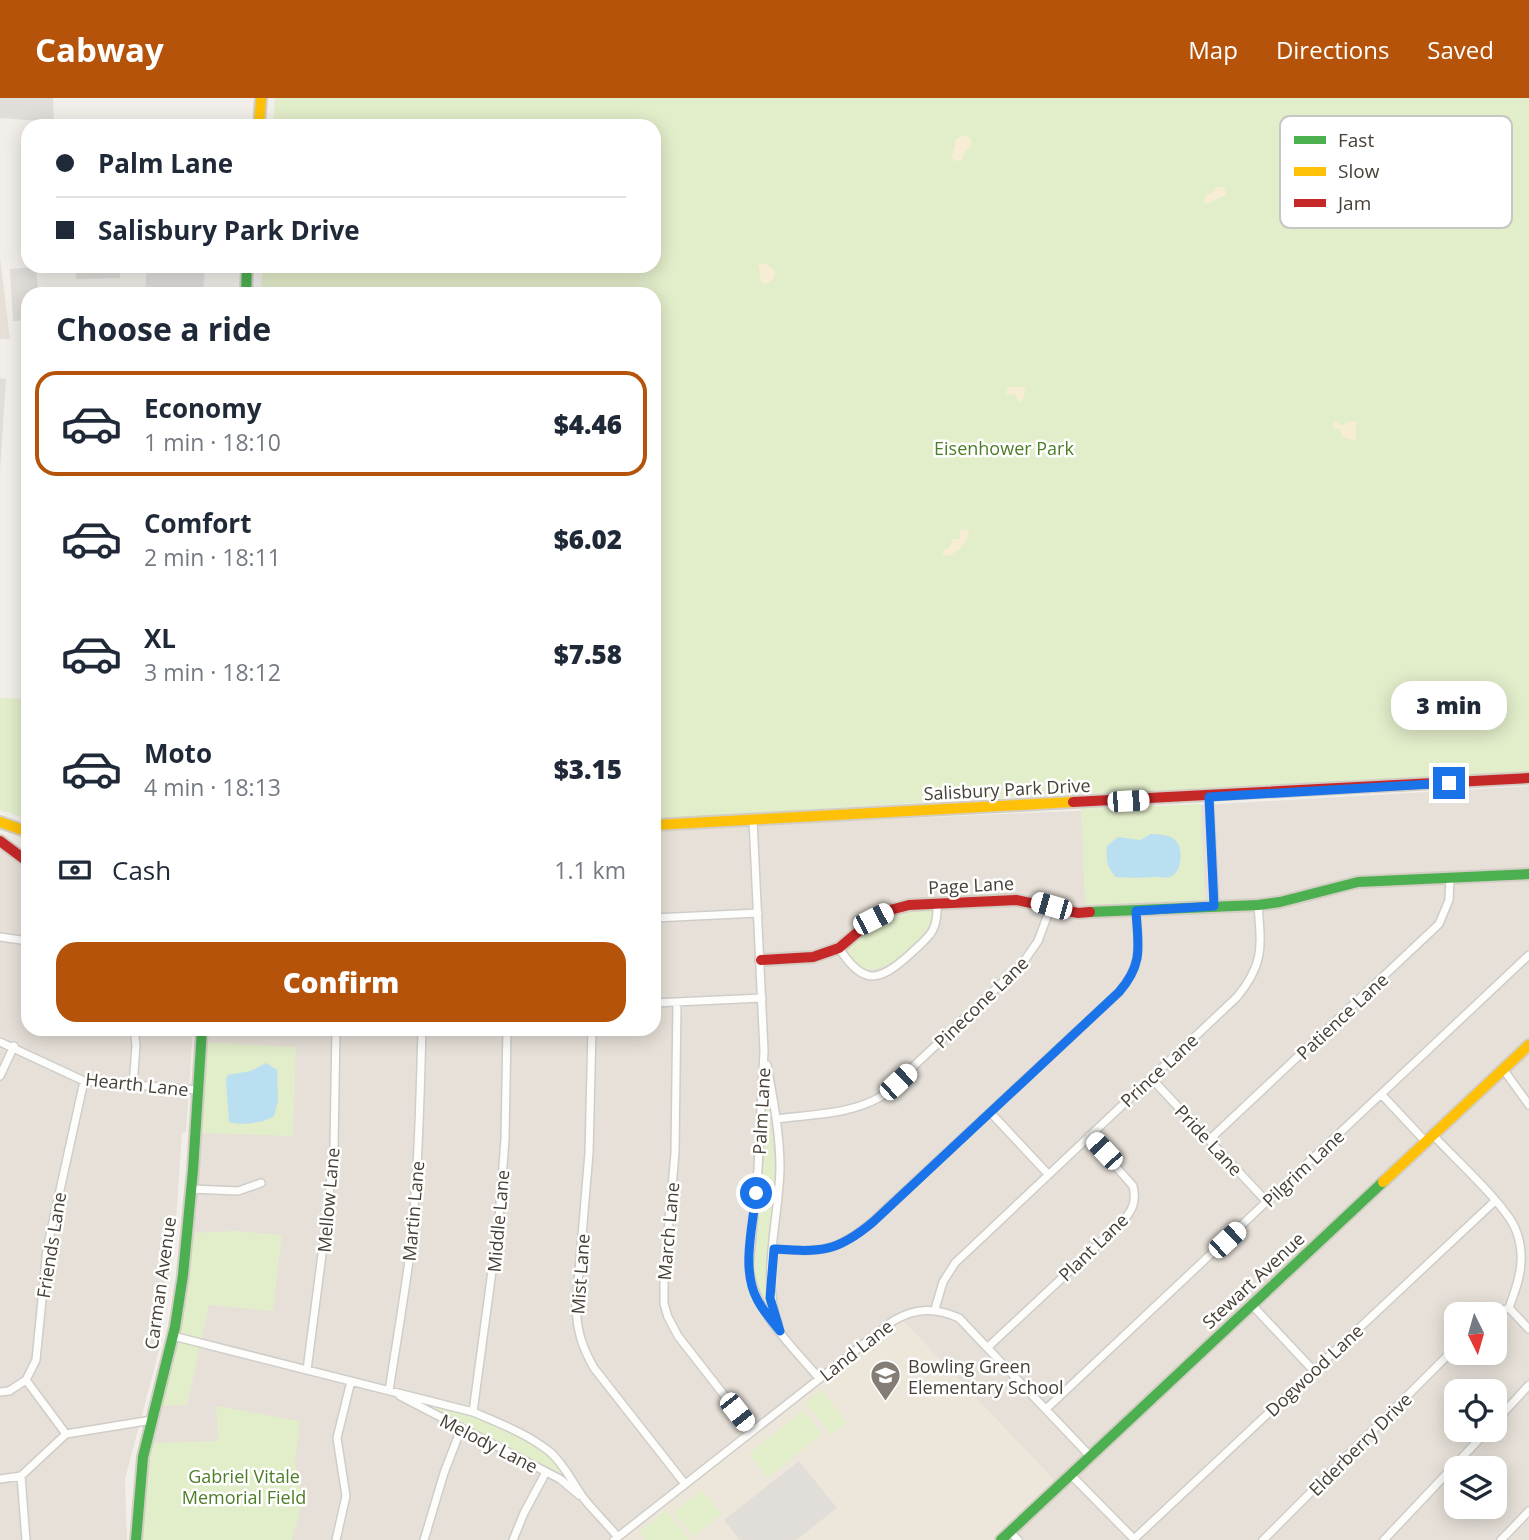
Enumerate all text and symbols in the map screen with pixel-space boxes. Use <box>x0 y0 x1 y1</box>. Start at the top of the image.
text: Cabway <box>35 27 164 72</box>
text: Map <box>1188 33 1238 66</box>
text: Directions <box>1276 33 1389 66</box>
text: Saved <box>1427 33 1494 66</box>
legend <box>1280 116 1512 228</box>
text: Fast <box>1338 127 1374 153</box>
text: Palm Lane <box>98 145 233 181</box>
text: Slow <box>1338 158 1380 184</box>
text: Jam <box>1336 190 1371 216</box>
text: Salisbury Park Drive <box>98 212 360 248</box>
text: Choose a ride <box>56 307 271 350</box>
text: Economy <box>144 390 262 426</box>
icon: car <box>60 392 123 455</box>
text: $4.46 <box>554 406 622 442</box>
text: 1 min · 18:10 <box>144 426 281 458</box>
park label: Eisenhower Park <box>934 436 1074 460</box>
text: Comfort <box>144 505 251 541</box>
icon: car <box>60 507 123 570</box>
text: $6.02 <box>554 521 622 557</box>
text: 2 min · 18:11 <box>144 541 281 573</box>
text: XL <box>144 620 176 656</box>
icon: car <box>60 622 123 685</box>
text: $7.58 <box>554 636 622 672</box>
text: 3 min · 18:12 <box>144 656 281 688</box>
callout: 3 min <box>1391 682 1507 730</box>
text: 3 min <box>1416 689 1482 721</box>
text: Moto <box>144 735 212 771</box>
icon: car <box>60 737 123 800</box>
text: $3.15 <box>554 751 622 787</box>
route end <box>1433 767 1465 799</box>
text: 4 min · 18:13 <box>144 771 281 803</box>
street label: Salisbury Park Drive <box>923 773 1091 805</box>
car <box>1107 789 1150 813</box>
icon: cash <box>56 851 94 889</box>
text: Cash <box>112 852 171 888</box>
text: 1.1 km <box>554 854 626 886</box>
street label: Page Lane <box>927 871 1015 899</box>
car <box>1028 890 1075 922</box>
car <box>850 900 897 938</box>
button: Confirm <box>56 942 626 1022</box>
street label: Pinecone Lane <box>929 951 1033 1053</box>
street label: Patience Lane <box>1291 967 1393 1065</box>
street label: Prince Lane <box>1115 1028 1203 1112</box>
car <box>876 1060 921 1104</box>
street label: Hearth Lane <box>84 1067 190 1101</box>
street label: Palm Lane <box>747 1067 775 1155</box>
street label: Pride Lane <box>1170 1099 1248 1181</box>
street label: Pilgrim Lane <box>1257 1124 1349 1212</box>
car <box>1082 1128 1127 1174</box>
street label: Mellow Lane <box>311 1146 345 1254</box>
street label: Martin Lane <box>397 1160 429 1262</box>
street label: Middle Lane <box>482 1169 514 1273</box>
route start <box>740 1177 772 1209</box>
street label: March Lane <box>652 1181 684 1281</box>
street label: Friends Lane <box>31 1190 71 1300</box>
street label: Plant Lane <box>1053 1208 1133 1286</box>
street label: Carman Avenue <box>139 1215 181 1351</box>
car <box>1205 1218 1250 1262</box>
street label: Stewart Avenue <box>1197 1226 1309 1334</box>
street label: Mist Lane <box>565 1233 595 1315</box>
north arrow <box>1444 1302 1507 1365</box>
map controls <box>1444 1302 1507 1519</box>
street label: Land Lane <box>814 1314 898 1386</box>
street label: Dogwood Lane <box>1260 1318 1368 1422</box>
place label: Bowling Green Elementary School <box>908 1354 1064 1399</box>
school or university icon: Bowling Green Elementary School <box>868 1359 902 1403</box>
button: locate <box>1444 1379 1507 1442</box>
street label: Elderberry Drive <box>1303 1387 1417 1501</box>
car <box>716 1389 759 1435</box>
street label: Melody Lane <box>436 1408 542 1478</box>
button: layers <box>1444 1456 1507 1519</box>
park label: Gabriel Vitale Memorial Field <box>182 1464 306 1509</box>

